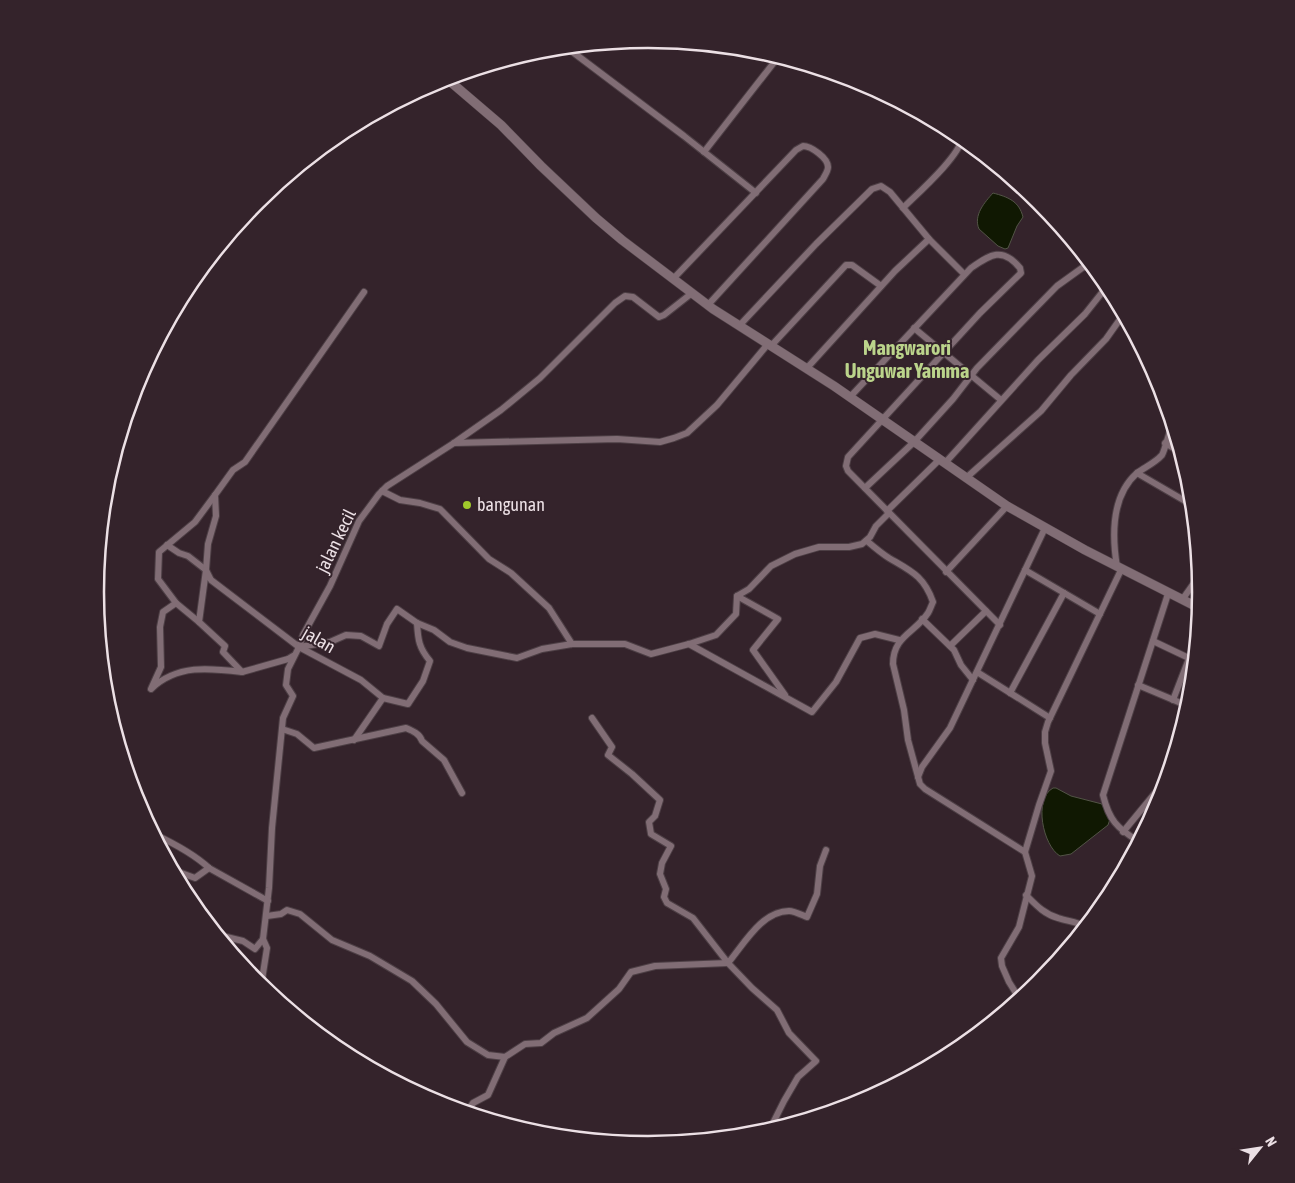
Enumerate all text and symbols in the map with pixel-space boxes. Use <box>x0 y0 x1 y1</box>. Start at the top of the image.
district label: Mangwarori Unguwar Yamma <box>845 336 969 382</box>
place label: bangunan <box>477 494 545 515</box>
marker: bangunan <box>461 499 473 511</box>
street label: jalan kecil <box>311 505 360 577</box>
street label: jalan <box>298 621 339 657</box>
north arrow <box>1235 1123 1285 1173</box>
text: N <box>1262 1134 1280 1149</box>

